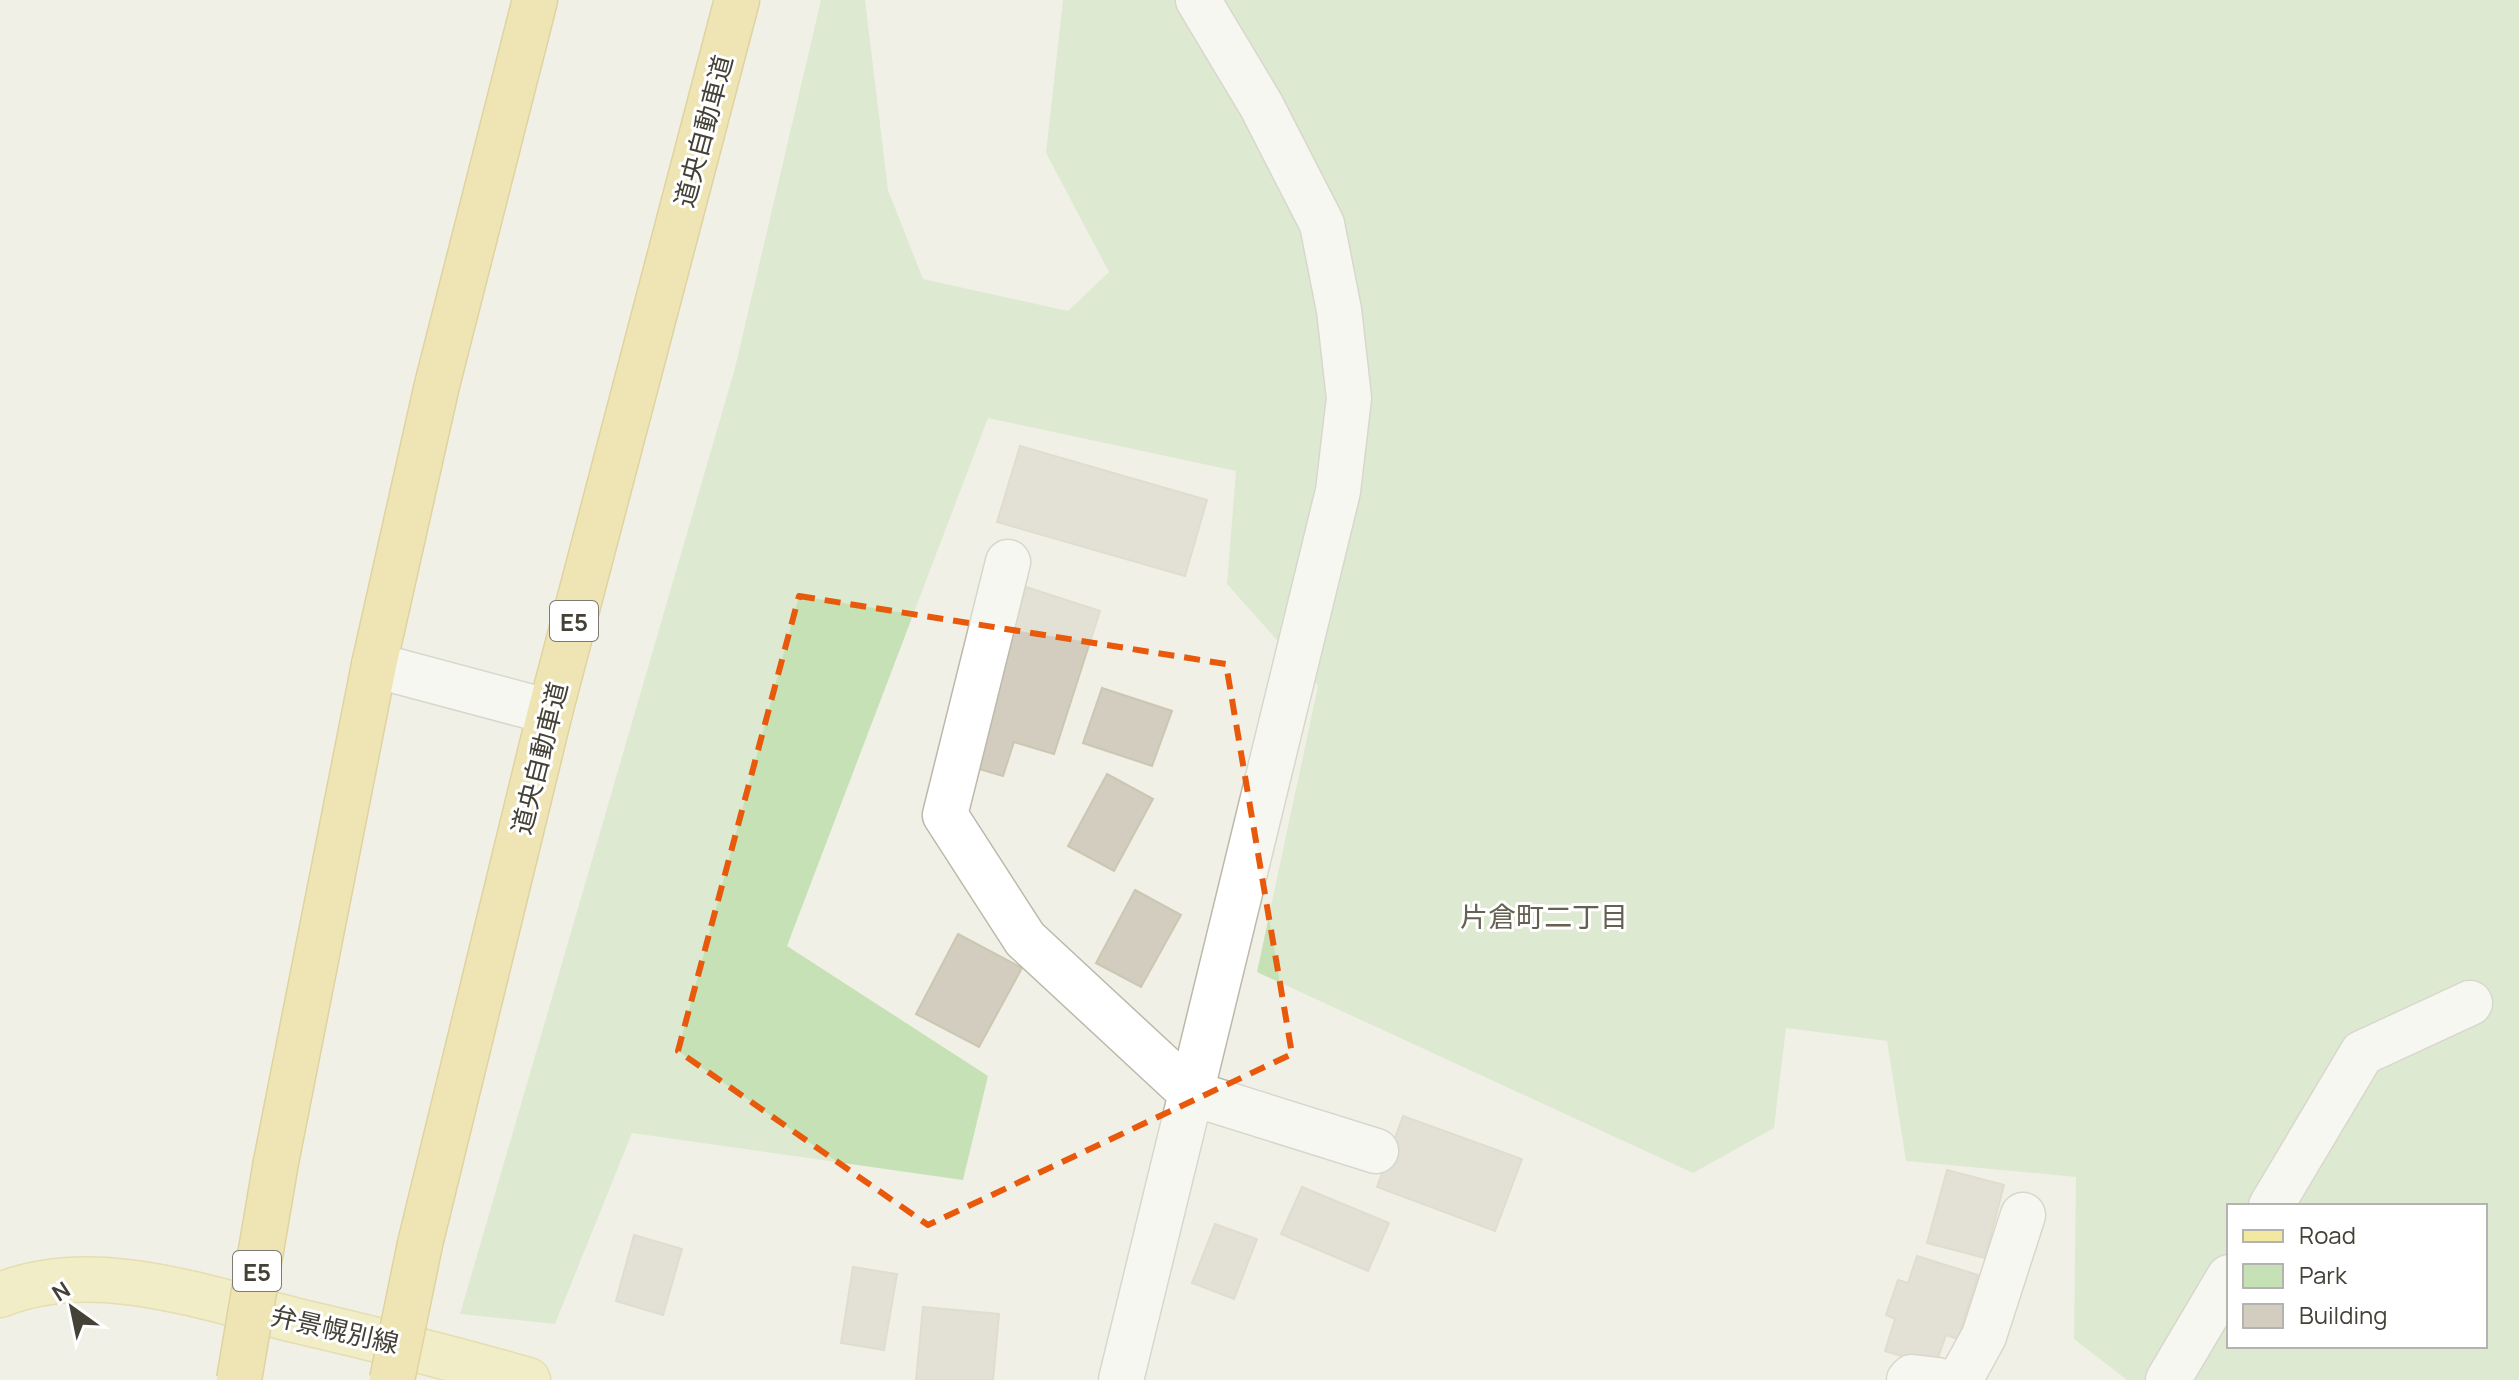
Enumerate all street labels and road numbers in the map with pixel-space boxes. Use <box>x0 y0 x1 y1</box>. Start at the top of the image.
street label: 道央自動車道 <box>665 51 741 211</box>
road number: E5 <box>550 601 598 641</box>
street label: 道央自動車道 <box>503 678 575 838</box>
road number: E5 <box>233 1251 281 1291</box>
street label: 弁景幌別線 <box>268 1297 402 1361</box>

